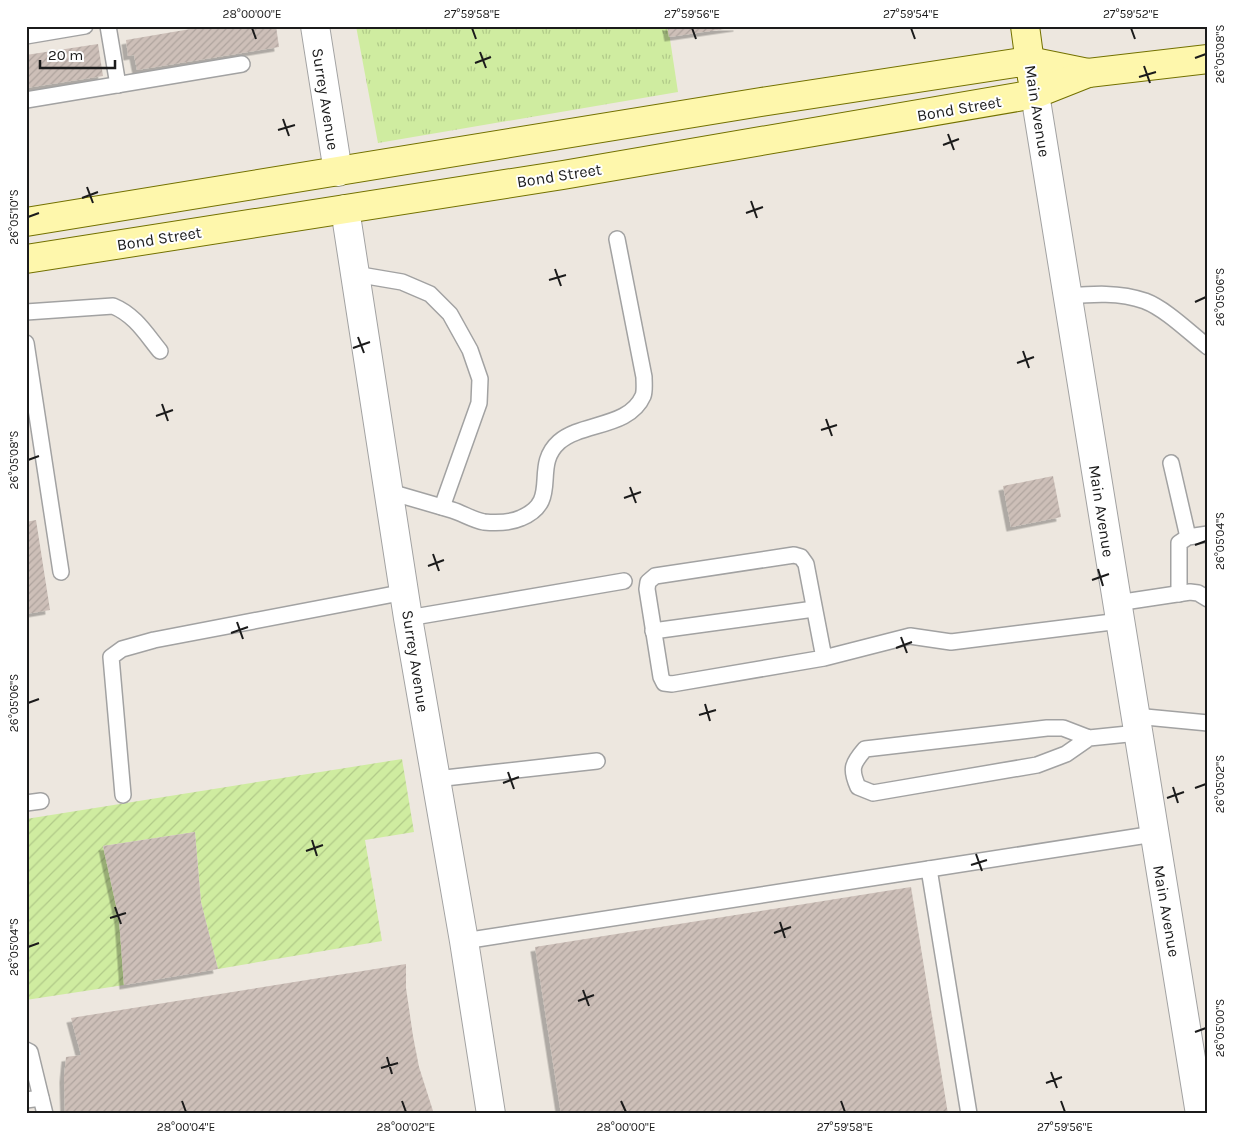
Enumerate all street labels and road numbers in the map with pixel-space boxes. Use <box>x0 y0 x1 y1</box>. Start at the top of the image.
street label: Surrey Avenue <box>308 47 343 151</box>
street label: Main Avenue <box>1021 64 1054 159</box>
street label: Bond Street <box>915 92 1003 125</box>
street label: Bond Street <box>515 159 603 192</box>
street label: Bond Street <box>115 222 203 255</box>
street label: Main Avenue <box>1085 464 1118 559</box>
street label: Surrey Avenue <box>398 609 433 713</box>
street label: Main Avenue <box>1149 864 1184 959</box>

